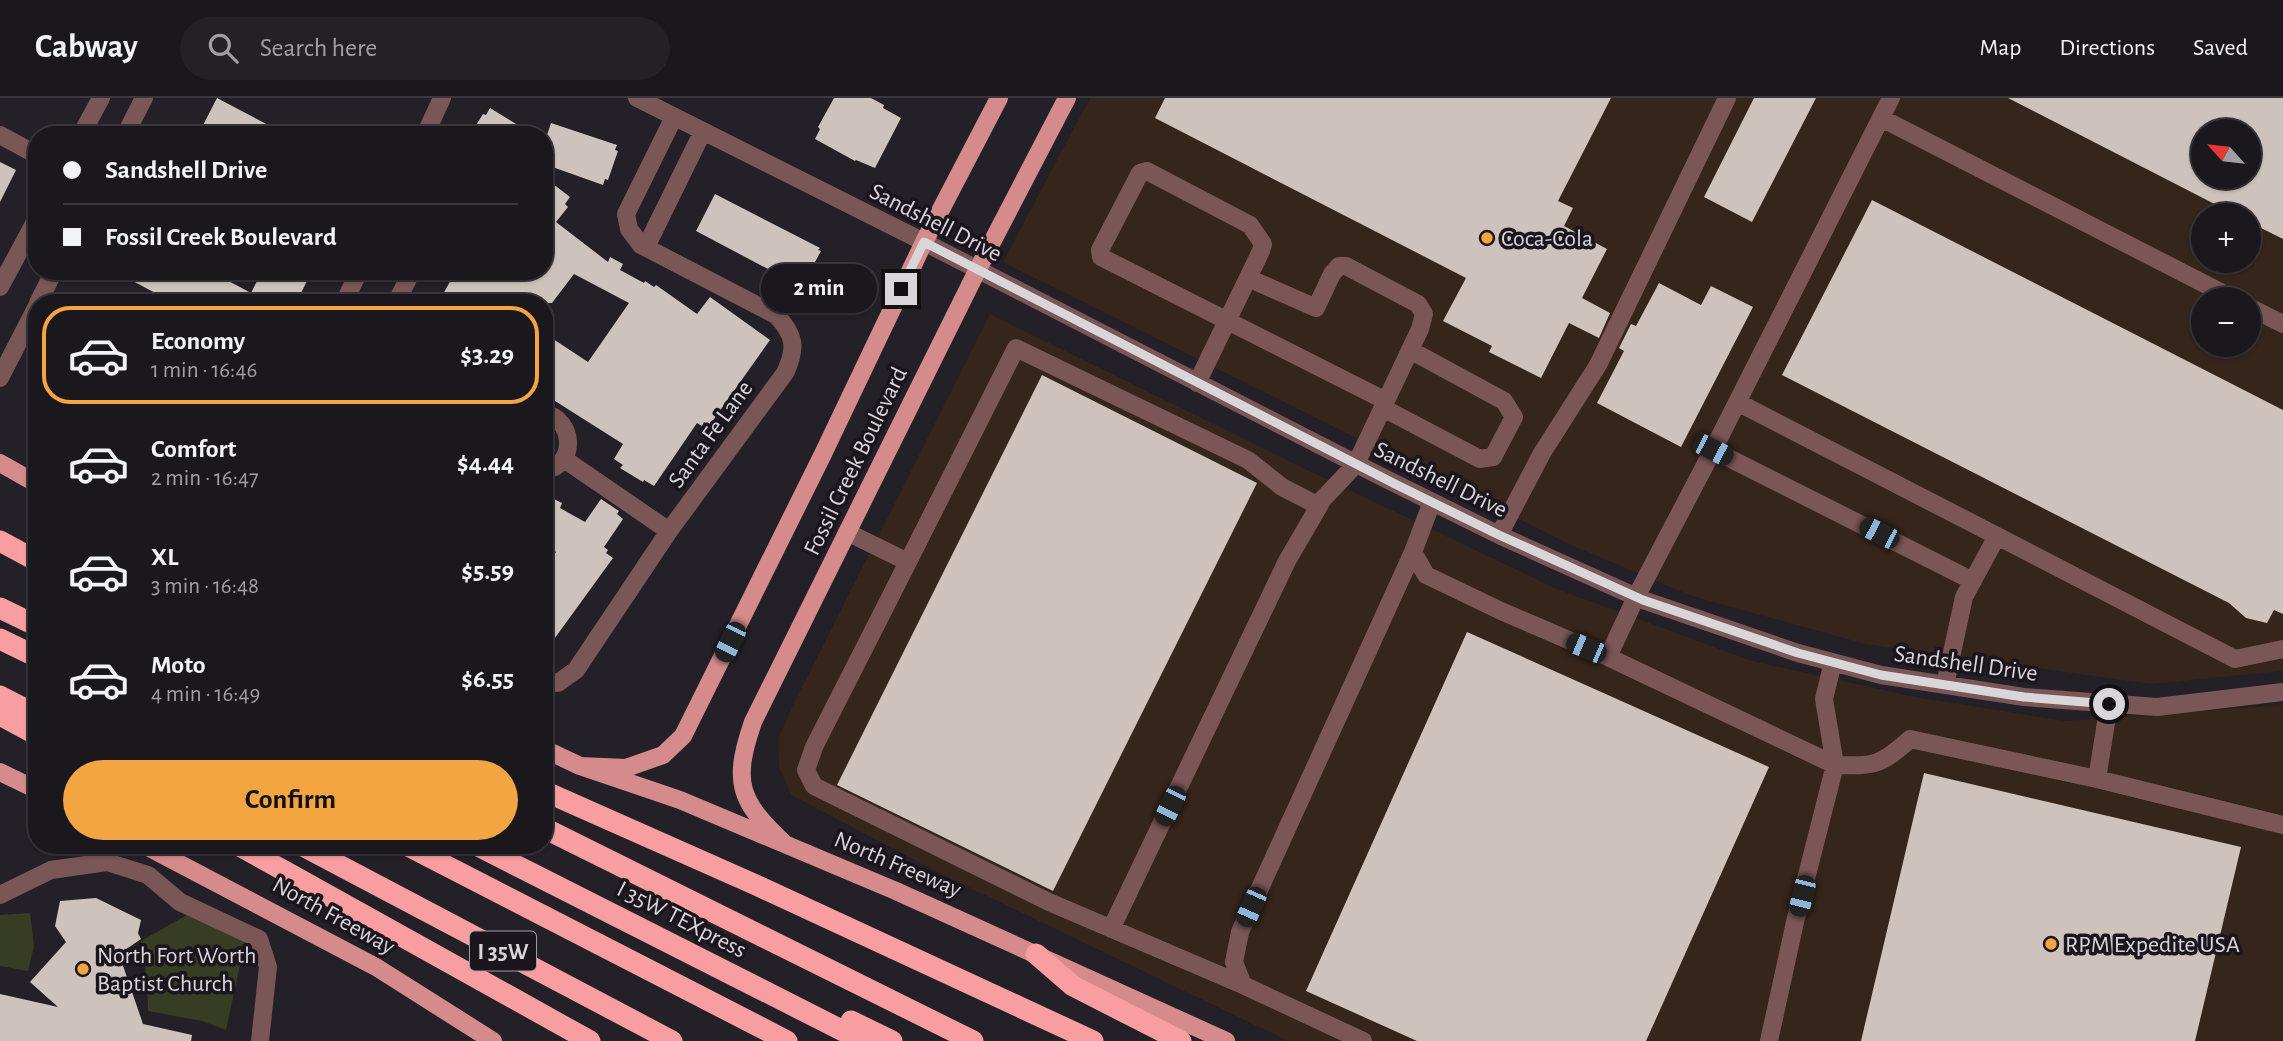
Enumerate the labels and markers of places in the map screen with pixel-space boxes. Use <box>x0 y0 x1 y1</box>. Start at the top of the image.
place label: Coca-Cola <box>1501 227 1593 251</box>
marker: Coca-Cola <box>1479 230 1495 246</box>
place label: RPM Expedite USA <box>2065 933 2240 957</box>
marker: RPM Expedite USA <box>2043 936 2059 952</box>
place label: North Fort Worth Baptist Church <box>97 944 257 996</box>
marker: North Fort Worth Baptist Church <box>75 961 91 977</box>

